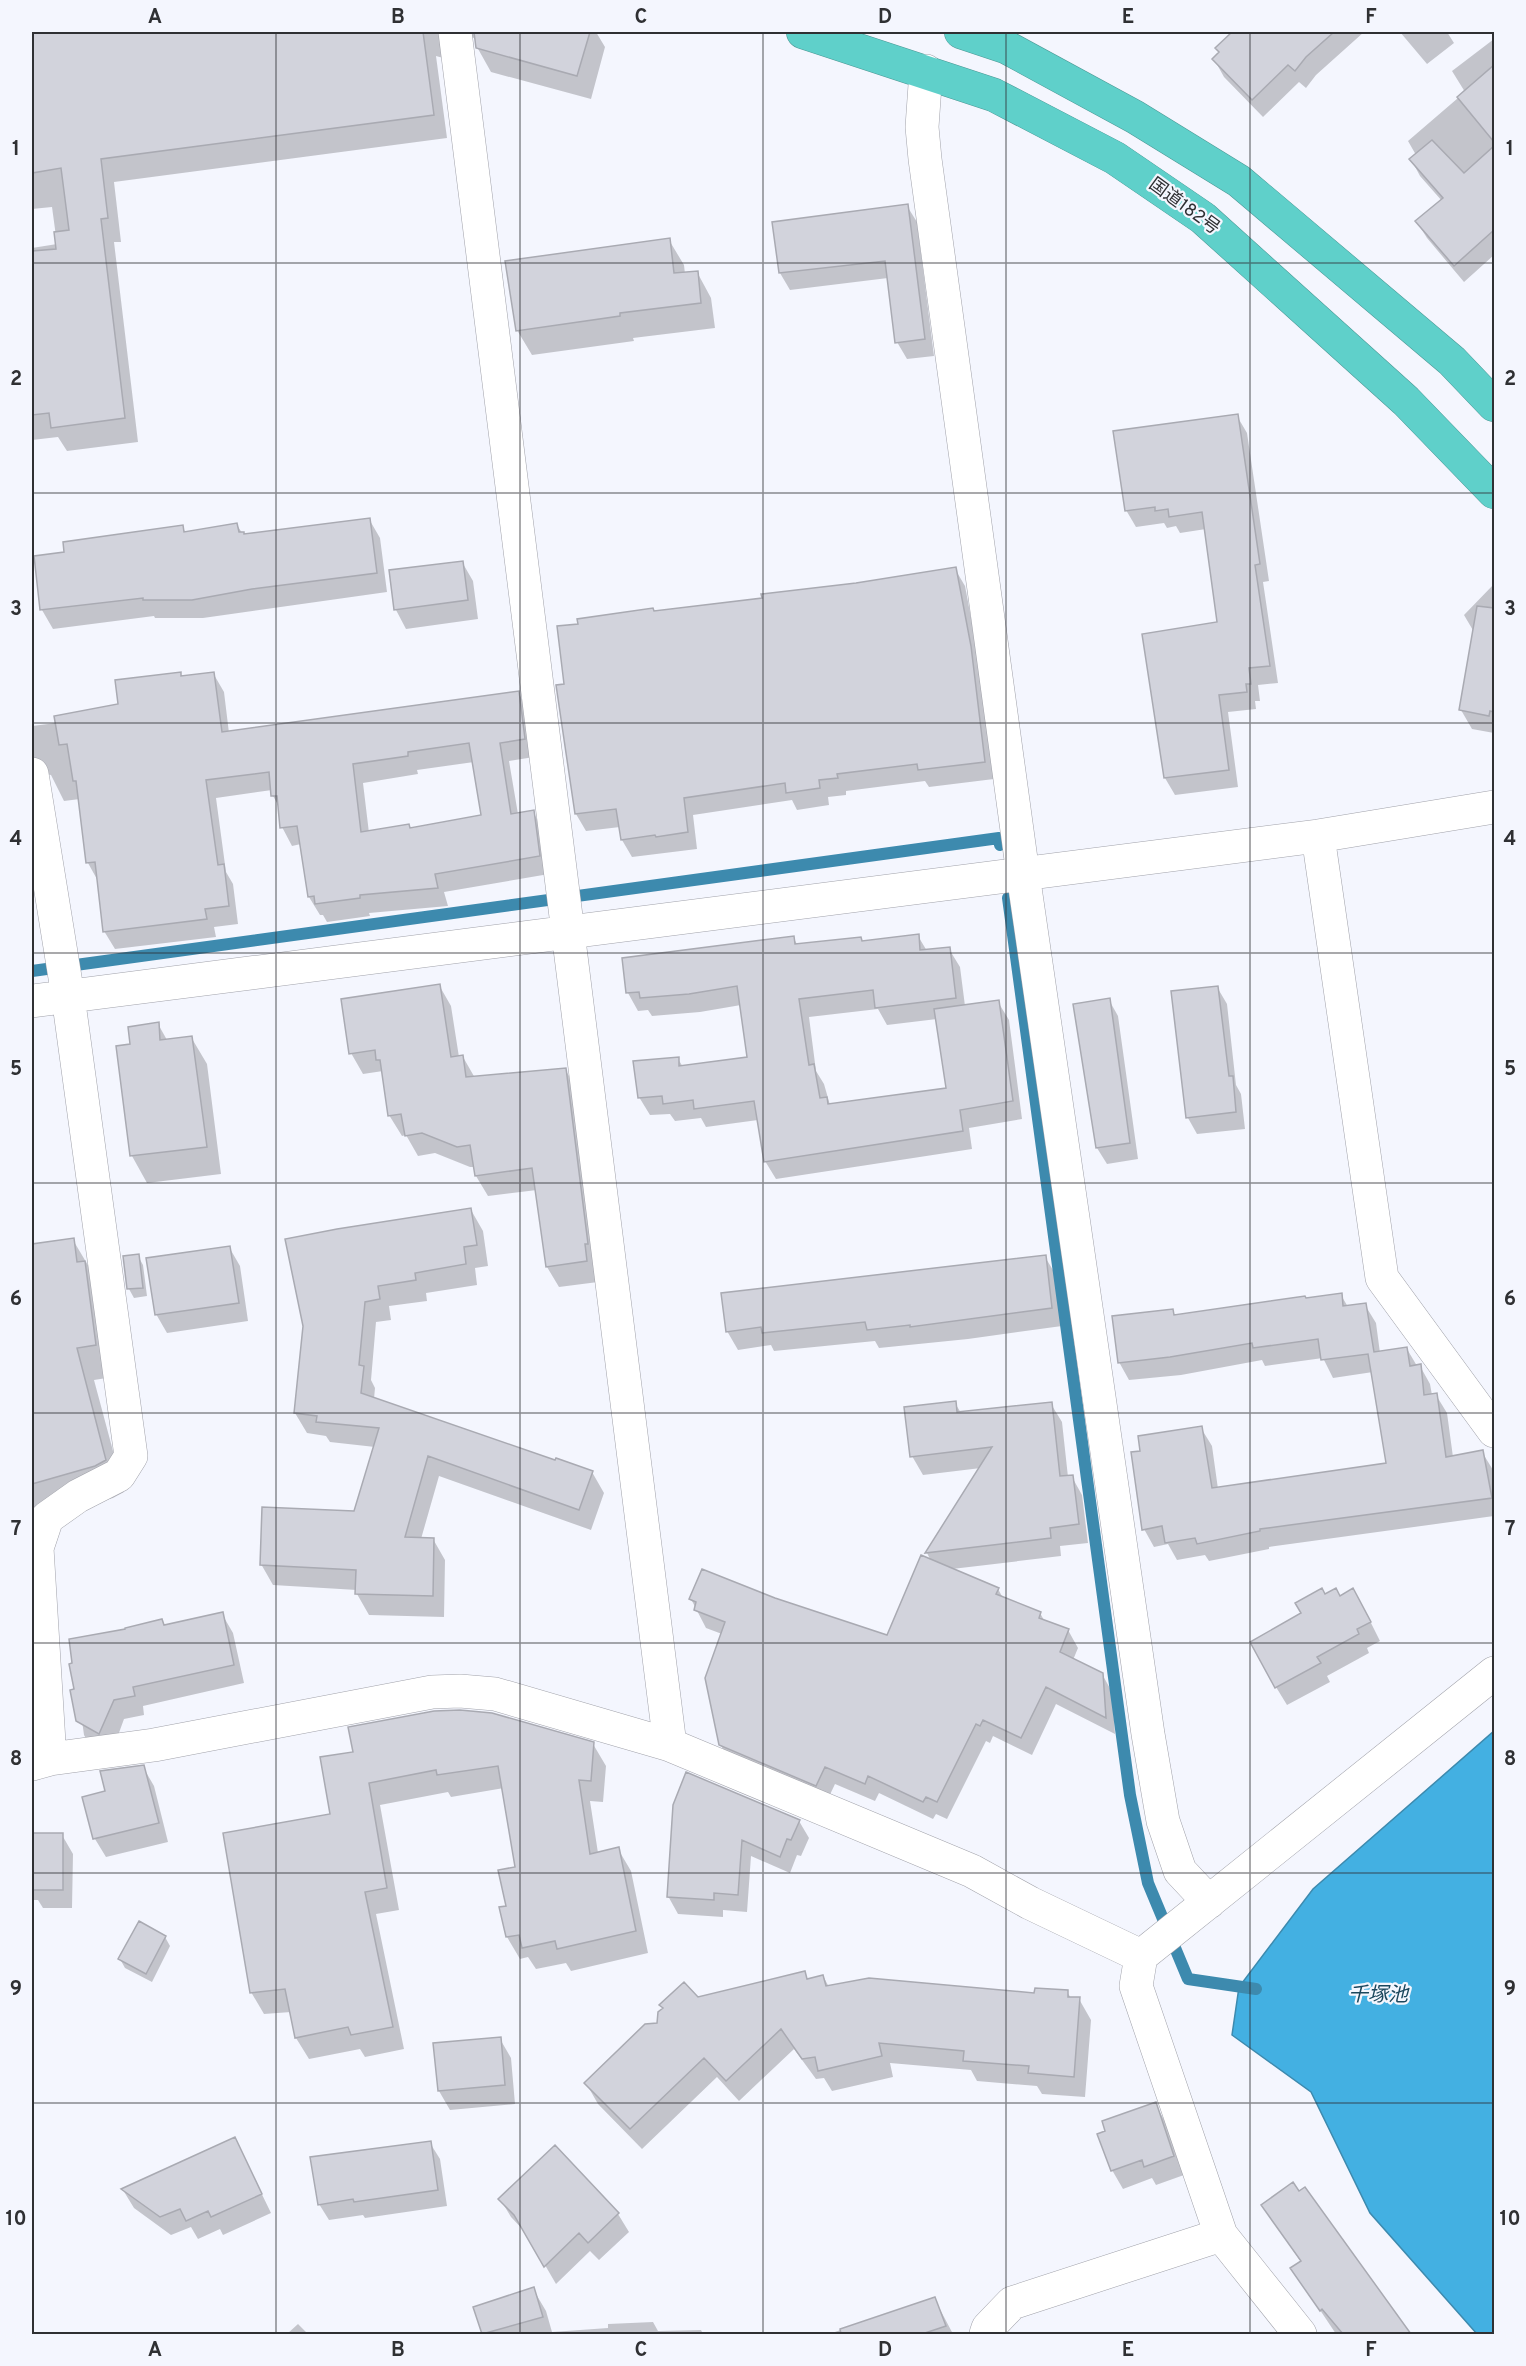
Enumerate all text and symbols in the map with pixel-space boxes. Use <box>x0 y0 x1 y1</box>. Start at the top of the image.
text: A <box>148 5 162 31</box>
text: B <box>391 5 405 31</box>
text: C <box>635 5 647 31</box>
text: D <box>878 5 892 31</box>
text: E <box>1122 5 1134 31</box>
text: F <box>1365 5 1377 31</box>
text: 1 <box>12 137 20 163</box>
text: 1 <box>1506 137 1514 163</box>
street label: 国道182号 <box>1144 173 1224 241</box>
text: 2 <box>10 367 22 393</box>
text: 2 <box>1504 367 1516 393</box>
text: 3 <box>10 597 22 623</box>
text: 3 <box>1504 597 1516 623</box>
text: 4 <box>10 827 22 853</box>
text: 4 <box>1504 827 1516 853</box>
text: 5 <box>10 1057 22 1083</box>
text: 5 <box>1504 1057 1516 1083</box>
text: 6 <box>10 1287 22 1313</box>
text: 6 <box>1504 1287 1516 1313</box>
text: 7 <box>11 1517 21 1543</box>
text: 7 <box>1505 1517 1515 1543</box>
text: 8 <box>10 1747 22 1773</box>
text: 8 <box>1504 1747 1516 1773</box>
text: 9 <box>10 1977 22 2003</box>
text: 9 <box>1504 1977 1516 2003</box>
water label: 千塚池 <box>1348 1983 1410 2009</box>
text: 10 <box>5 2207 27 2233</box>
text: 10 <box>1499 2207 1521 2233</box>
text: A <box>148 2338 162 2364</box>
text: B <box>391 2338 405 2364</box>
text: C <box>635 2338 647 2364</box>
text: D <box>878 2338 892 2364</box>
text: E <box>1122 2338 1134 2364</box>
text: F <box>1365 2338 1377 2364</box>

